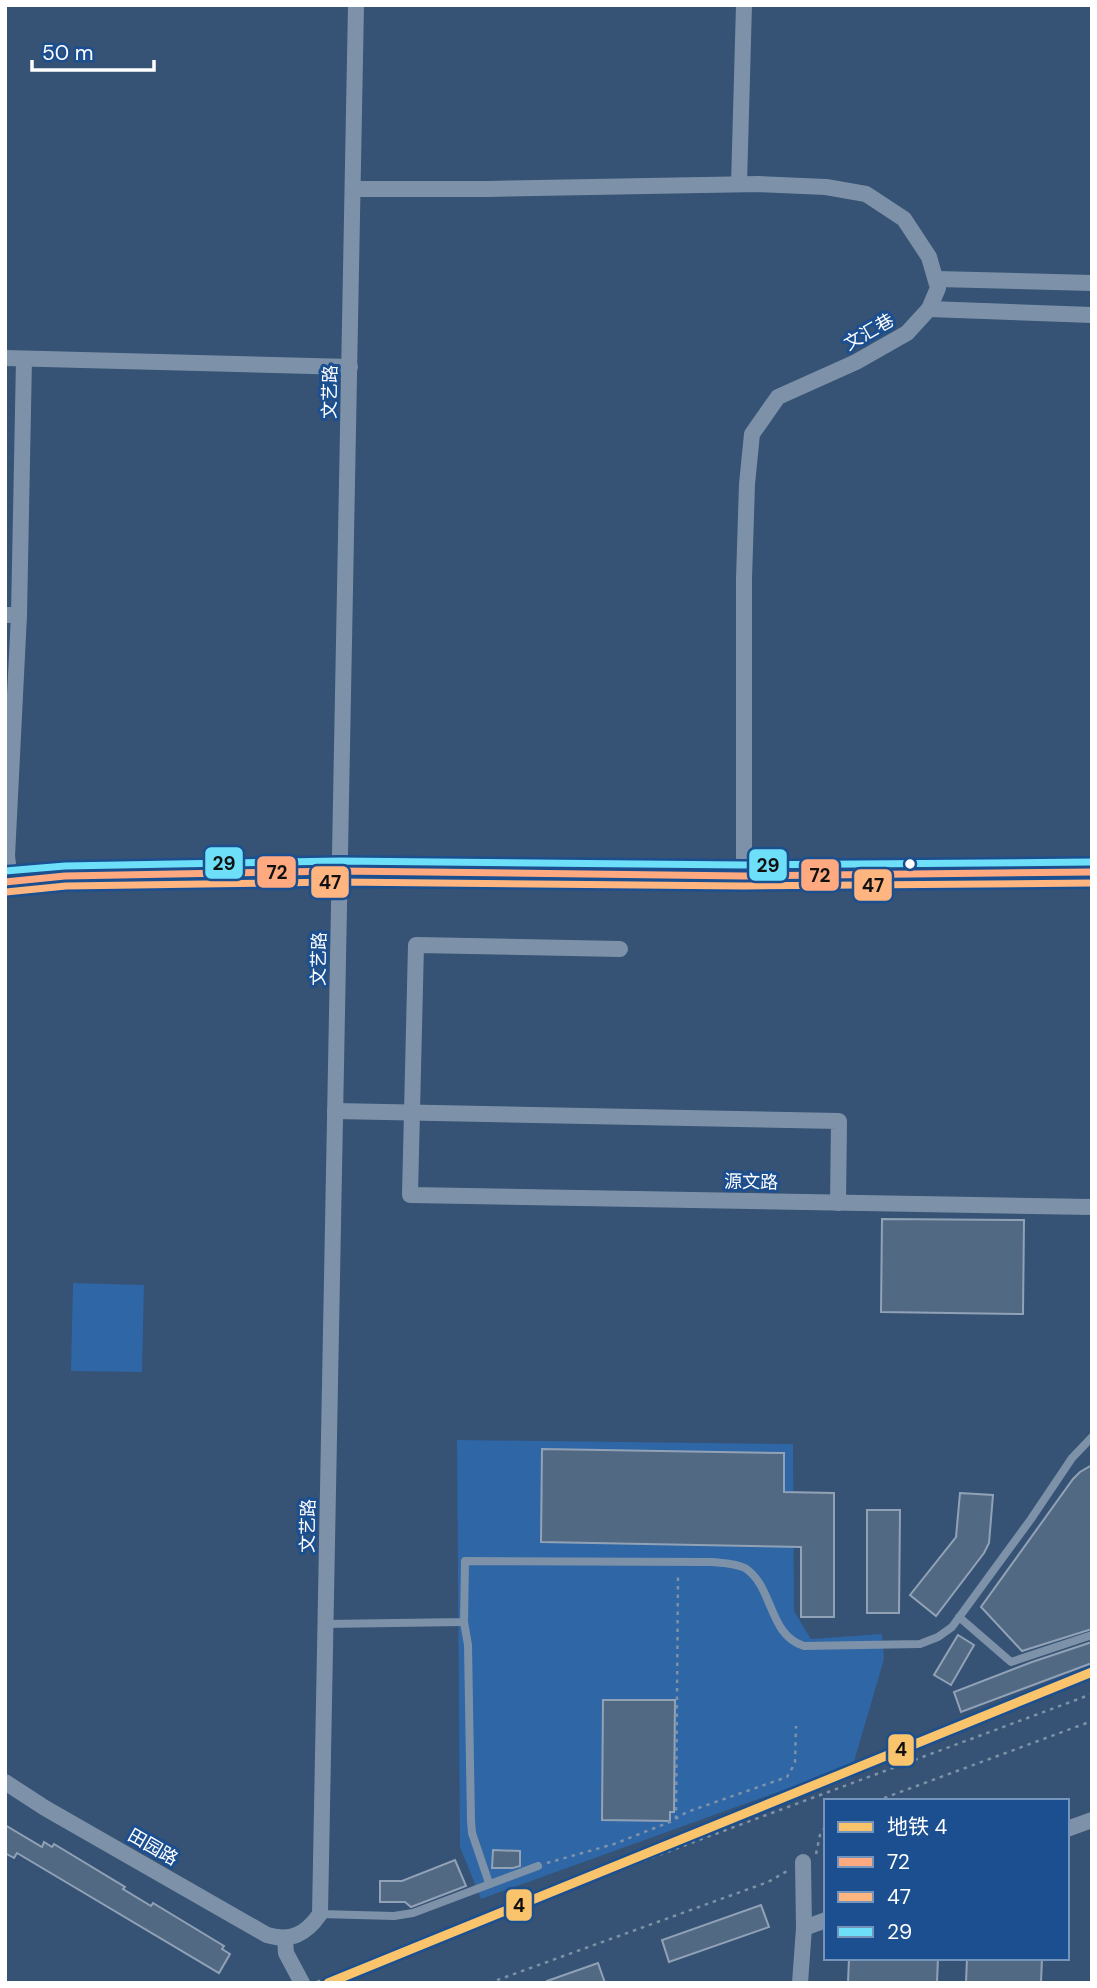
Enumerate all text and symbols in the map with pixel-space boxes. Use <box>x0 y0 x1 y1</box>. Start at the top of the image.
scale bar <box>32 28 154 72</box>
text: 50 m <box>42 39 93 67</box>
street label: 文汇巷 <box>840 308 898 356</box>
street label: 文艺路 <box>318 365 342 419</box>
line badge: 29 <box>204 846 244 880</box>
line badge: 29 <box>748 848 788 882</box>
text: 29 <box>213 851 235 876</box>
text: 29 <box>757 853 779 878</box>
line badge: 72 <box>256 855 297 889</box>
unlabelled marker <box>903 857 917 871</box>
line badge: 72 <box>800 858 840 892</box>
text: 72 <box>267 860 288 885</box>
text: 72 <box>810 863 831 888</box>
line badge: 47 <box>310 865 350 899</box>
line badge: 47 <box>853 868 893 902</box>
text: 47 <box>319 870 341 895</box>
text: 47 <box>862 873 884 898</box>
street label: 文艺路 <box>307 932 331 986</box>
street label: 源文路 <box>724 1170 778 1194</box>
street label: 文艺路 <box>296 1499 320 1553</box>
line badge: 4 <box>887 1733 915 1767</box>
text: 4 <box>895 1737 907 1762</box>
legend <box>824 1799 1069 1960</box>
text: 地铁 4 <box>887 1813 948 1841</box>
street label: 田园路 <box>124 1823 182 1871</box>
text: 72 <box>887 1848 910 1876</box>
text: 47 <box>887 1883 911 1911</box>
line badge: 4 <box>505 1888 533 1922</box>
text: 4 <box>513 1893 525 1918</box>
text: 29 <box>887 1918 912 1946</box>

